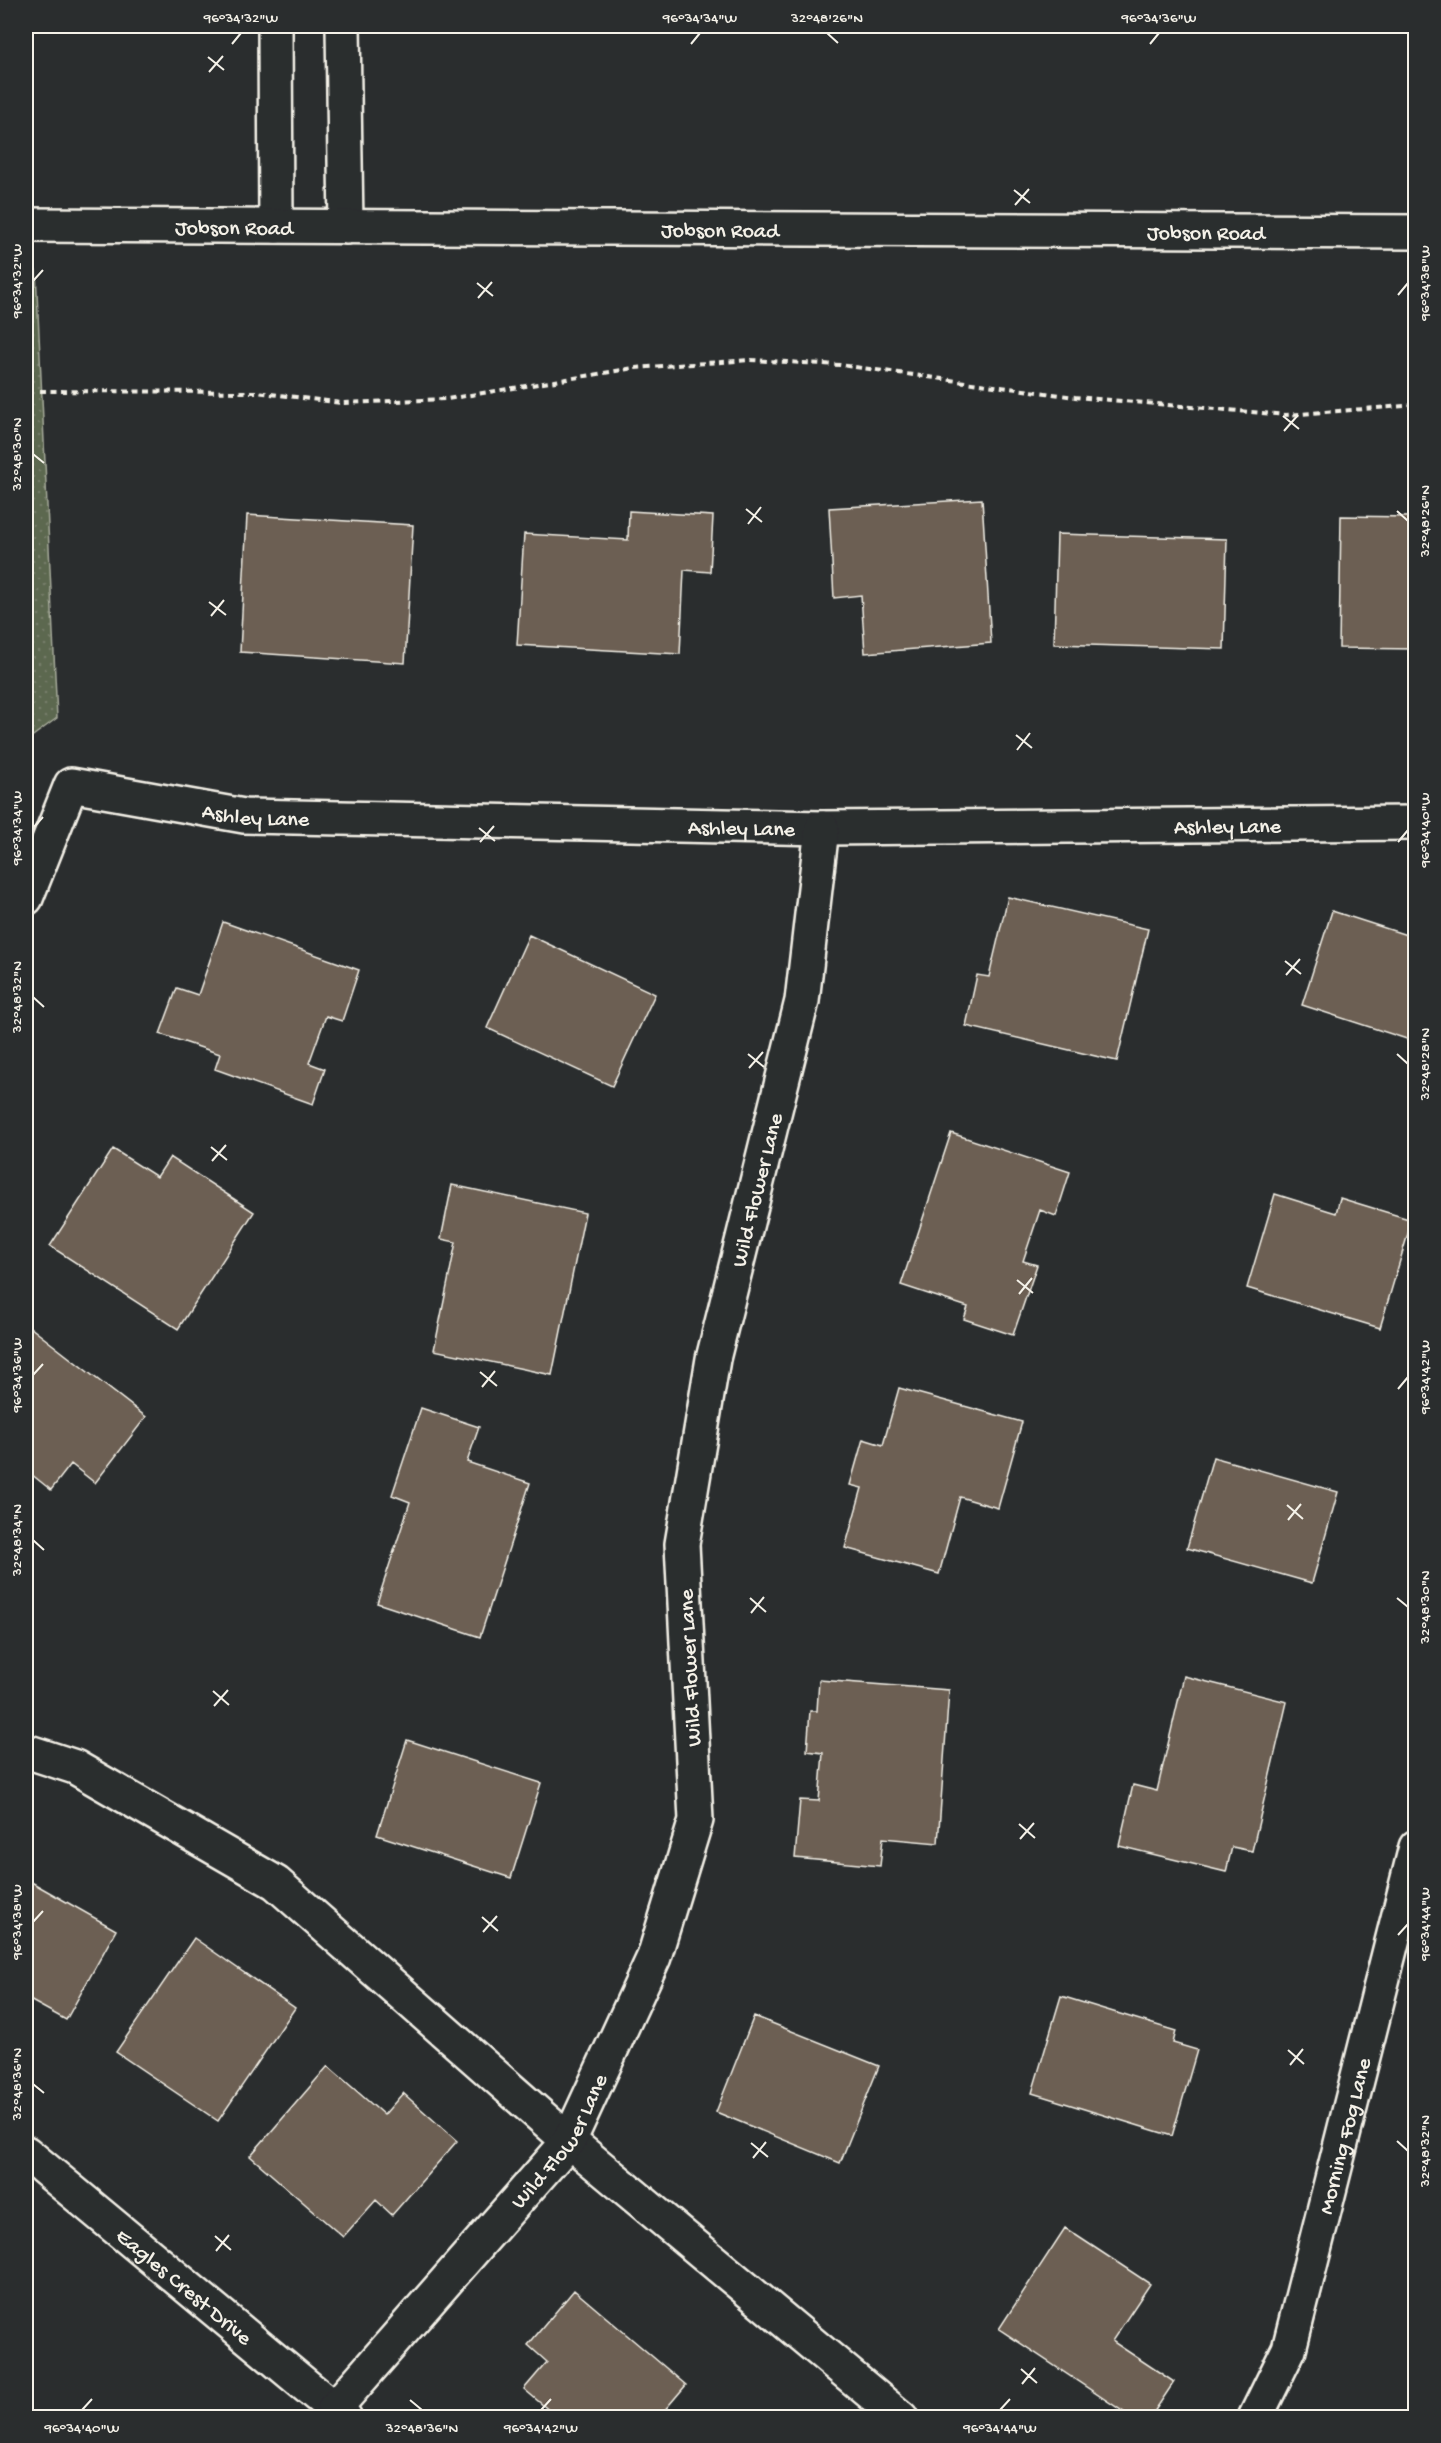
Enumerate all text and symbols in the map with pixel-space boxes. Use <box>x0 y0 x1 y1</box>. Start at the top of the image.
text: 96°34'32"W <box>203 10 279 28</box>
text: 96°34'34"W <box>662 10 737 28</box>
text: 32°48'26"N <box>790 10 863 28</box>
text: 96°34'36"W <box>1121 10 1197 28</box>
street label: Jobson Road <box>175 217 295 243</box>
street label: Jobson Road <box>661 219 781 246</box>
street label: Jobson Road <box>1147 222 1267 248</box>
text: 96°34'32"W <box>9 243 27 319</box>
text: 96°34'38"W <box>1417 245 1435 322</box>
text: 32°48'30"N <box>9 417 27 492</box>
text: 32°48'26"N <box>1417 485 1435 558</box>
text: 96°34'34"W <box>9 791 27 866</box>
text: 96°34'40"W <box>1417 792 1435 869</box>
street label: Ashley Lane <box>200 800 310 834</box>
street label: Ashley Lane <box>1174 815 1282 842</box>
street label: Ashley Lane <box>688 816 796 844</box>
text: 32°48'32"N <box>9 961 27 1034</box>
text: 32°48'28"N <box>1417 1027 1435 1101</box>
street label: Wild Flower Lane <box>727 1110 791 1270</box>
text: 96°34'36"W <box>9 1337 27 1413</box>
text: 96°34'42"W <box>1417 1340 1435 1415</box>
text: 32°48'34"N <box>9 1504 27 1577</box>
text: 32°48'30"N <box>1417 1570 1435 1645</box>
street label: Wild Flower Lane <box>675 1588 709 1747</box>
text: 96°34'38"W <box>9 1884 27 1961</box>
text: 96°34'44"W <box>1417 1887 1435 1962</box>
text: 32°48'36"N <box>9 2048 27 2121</box>
street label: Morning Fog Lane <box>1315 2055 1379 2218</box>
street label: Wild Flower Lane <box>507 2070 615 2216</box>
text: 32°48'32"N <box>1417 2115 1435 2188</box>
street label: Eagles Crest Drive <box>109 2224 257 2353</box>
text: 96°34'40"W <box>43 2420 120 2438</box>
text: 32°48'36"N <box>385 2420 458 2438</box>
text: 96°34'42"W <box>503 2420 578 2438</box>
text: 96°34'44"W <box>962 2420 1037 2438</box>

